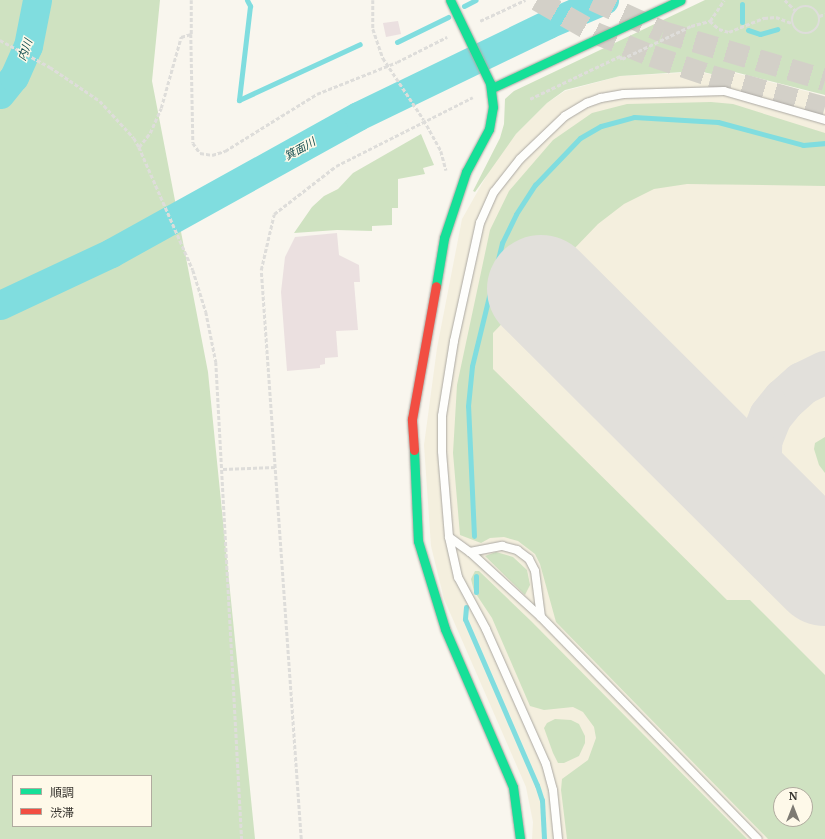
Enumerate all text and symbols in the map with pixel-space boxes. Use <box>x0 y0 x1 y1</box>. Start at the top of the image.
water label: 内川 <box>15 37 35 63</box>
water label: 箕面川 <box>282 135 318 163</box>
legend <box>12 775 152 827</box>
text: 順調 <box>50 785 74 800</box>
north arrow <box>773 787 813 827</box>
text: N <box>789 789 797 803</box>
text: 渋滞 <box>50 805 74 820</box>

